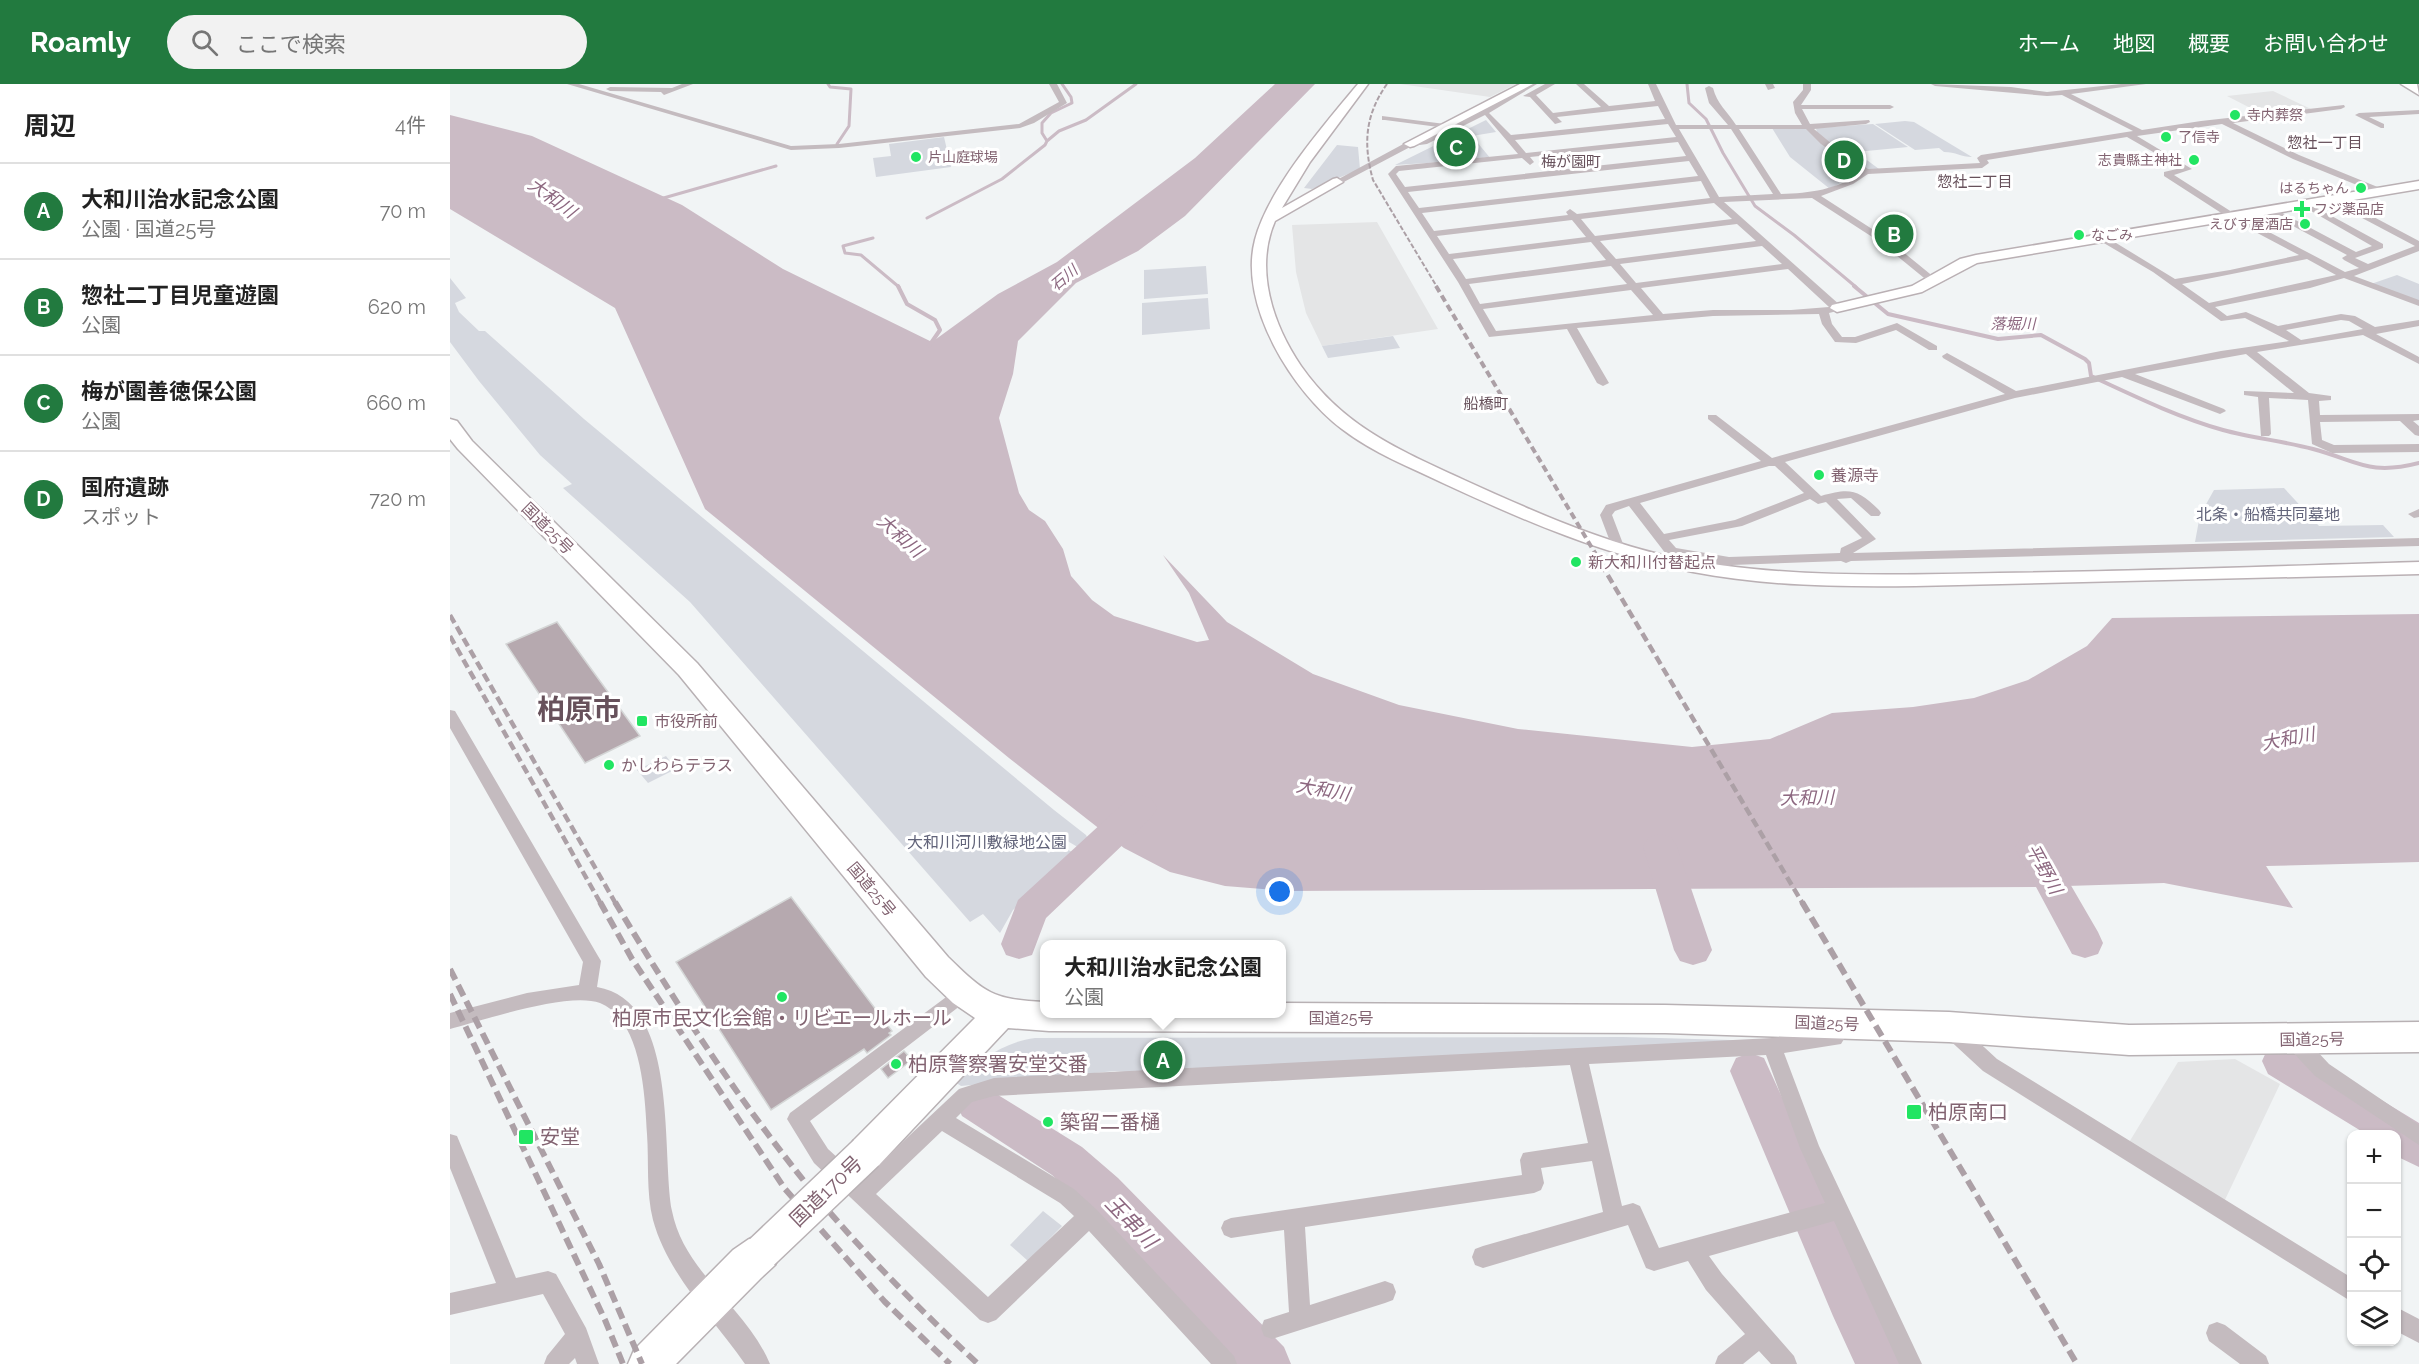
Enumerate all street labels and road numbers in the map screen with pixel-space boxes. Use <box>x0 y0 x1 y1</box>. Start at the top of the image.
street label: 国道25号 <box>518 499 577 558</box>
street label: 国道25号 <box>843 858 900 920</box>
street label: 国道25号 <box>1308 1009 1374 1028</box>
street label: 国道25号 <box>1794 1013 1860 1034</box>
street label: 国道25号 <box>2279 1029 2345 1050</box>
street label: 国道170号 <box>785 1151 867 1231</box>

